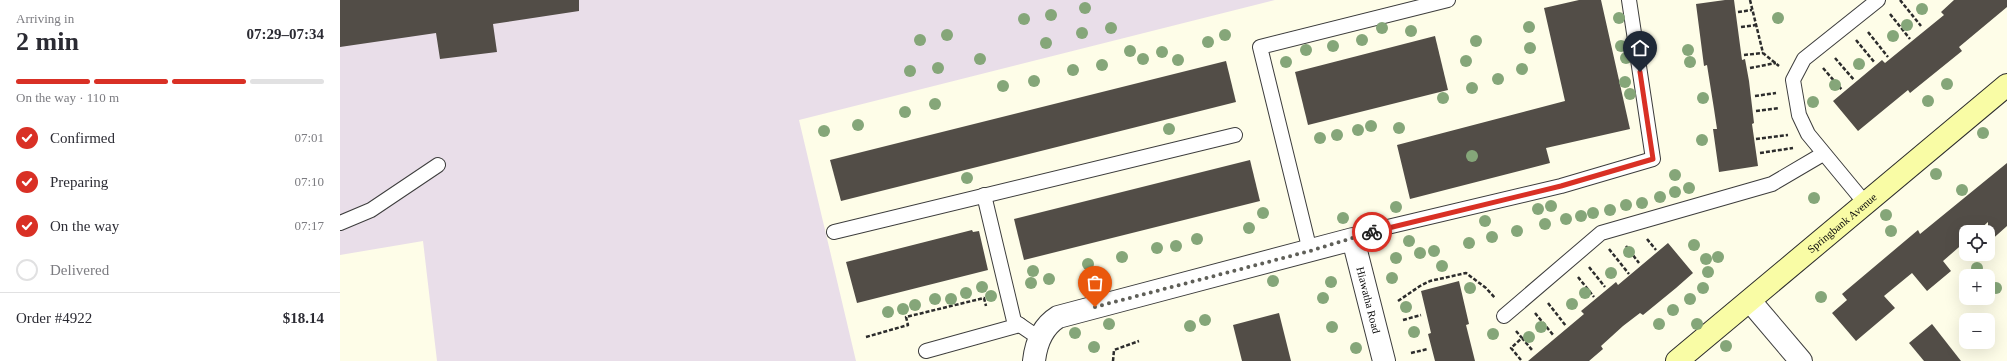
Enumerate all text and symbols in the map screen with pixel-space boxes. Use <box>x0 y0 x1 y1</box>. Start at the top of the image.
text: Arriving in <box>16 11 74 26</box>
text: 07:29–07:34 <box>247 26 324 42</box>
text: 2 min <box>16 27 79 56</box>
pin <box>1623 31 1657 72</box>
icon: home <box>1629 37 1651 59</box>
text: On the way · 110 m <box>16 90 119 105</box>
icon: check <box>16 127 38 149</box>
text: Confirmed <box>50 130 115 146</box>
text: 07:01 <box>294 130 324 145</box>
icon: check <box>16 171 38 193</box>
text: Preparing <box>50 174 108 190</box>
text: 07:10 <box>294 174 324 189</box>
street label: Springbank Avenue <box>1805 191 1879 255</box>
courier <box>1352 212 1392 252</box>
icon: check <box>16 215 38 237</box>
text: On the way <box>50 218 119 234</box>
text: 07:17 <box>294 218 324 233</box>
icon: bike <box>1361 221 1383 243</box>
map controls <box>1959 225 1995 349</box>
button: locate <box>1959 225 1995 261</box>
text: Delivered <box>50 262 109 278</box>
street label: Hiawatha Road <box>1354 265 1383 335</box>
pin <box>1078 266 1112 307</box>
button: + <box>1959 269 1995 305</box>
icon: bag <box>1084 272 1106 294</box>
text: Order #4922 <box>16 310 92 326</box>
text: $18.14 <box>283 310 324 326</box>
button: − <box>1959 313 1995 349</box>

